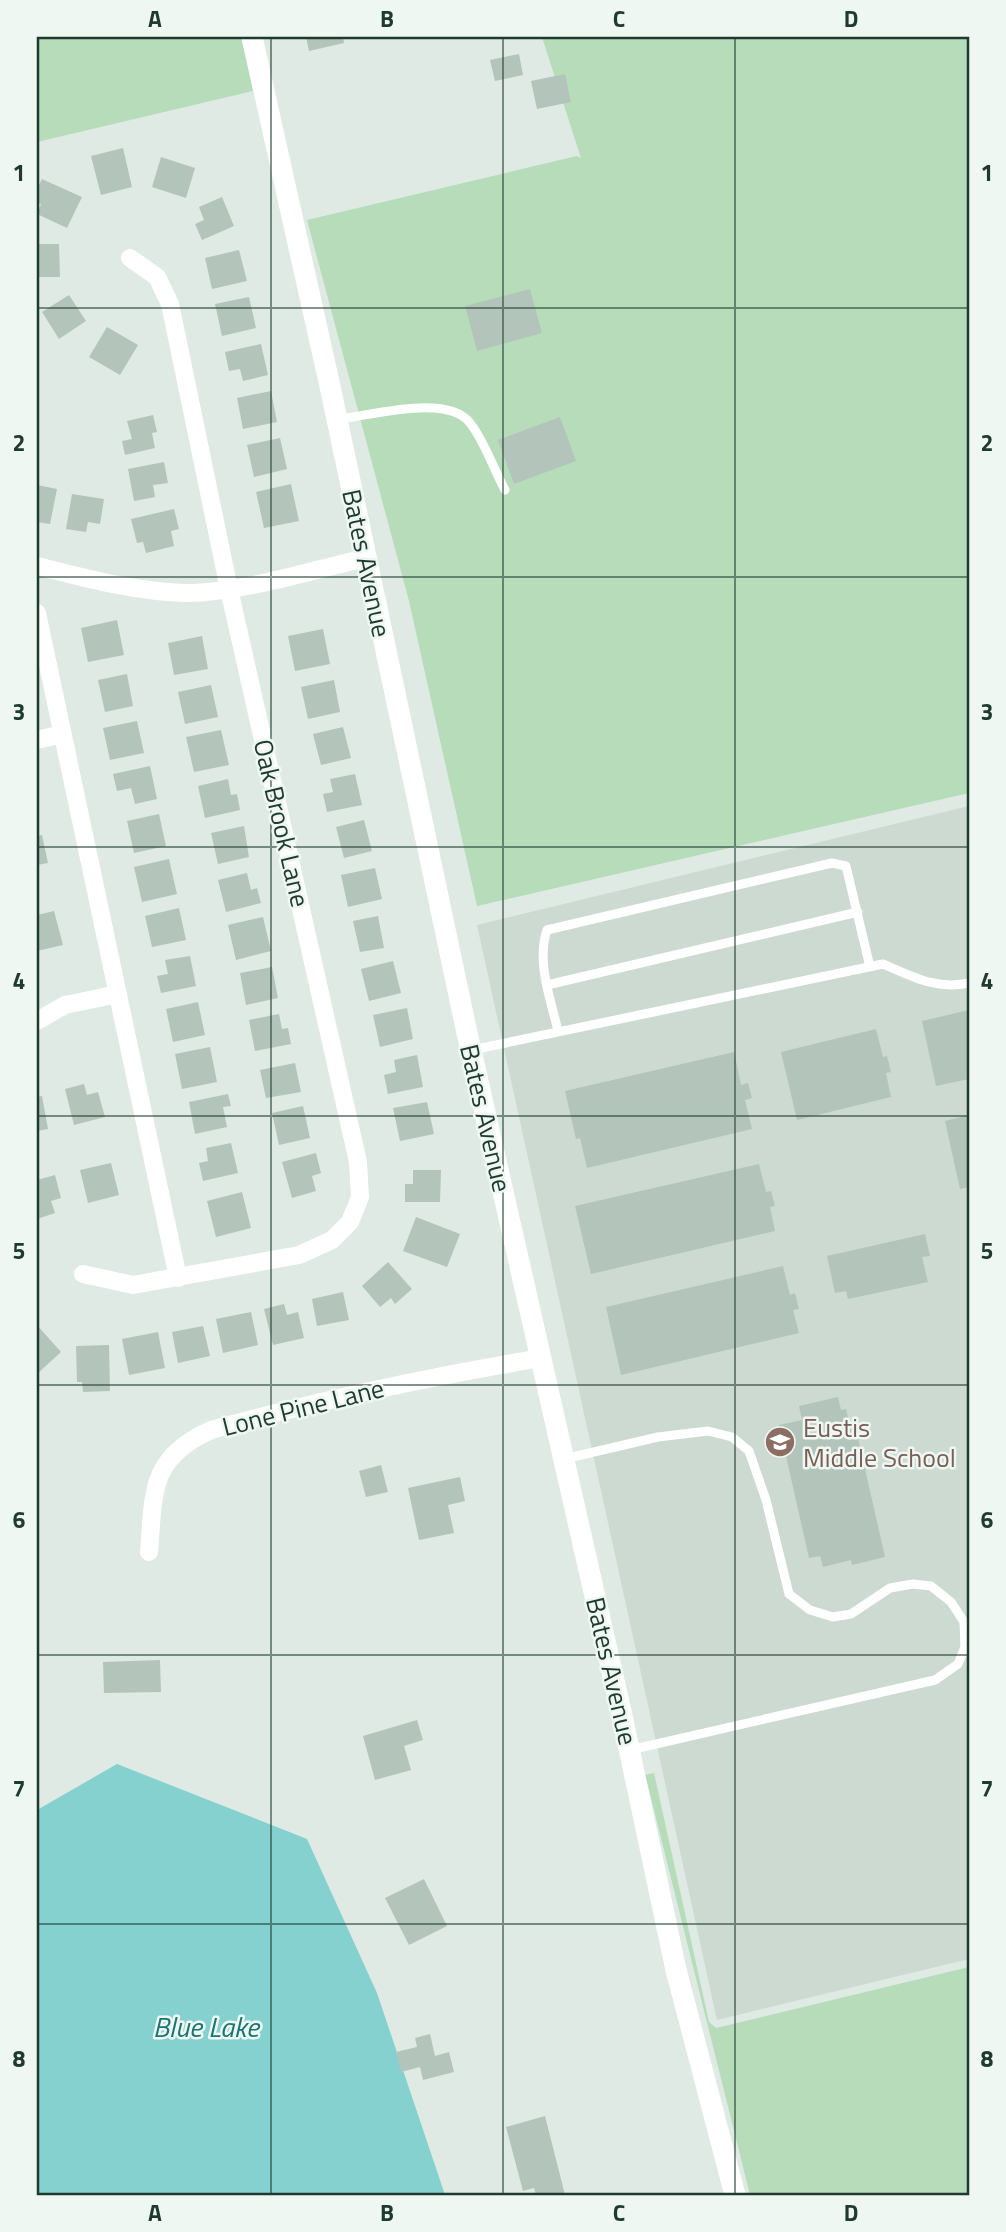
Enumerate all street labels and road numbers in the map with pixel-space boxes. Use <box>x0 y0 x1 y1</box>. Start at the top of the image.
street label: Bates Avenue <box>332 485 402 641</box>
street label: Oak Brook Lane <box>244 735 320 911</box>
street label: Bates Avenue <box>450 1040 522 1196</box>
street label: Lone Pine Lane <box>218 1368 388 1446</box>
street label: Bates Avenue <box>576 1593 648 1749</box>

